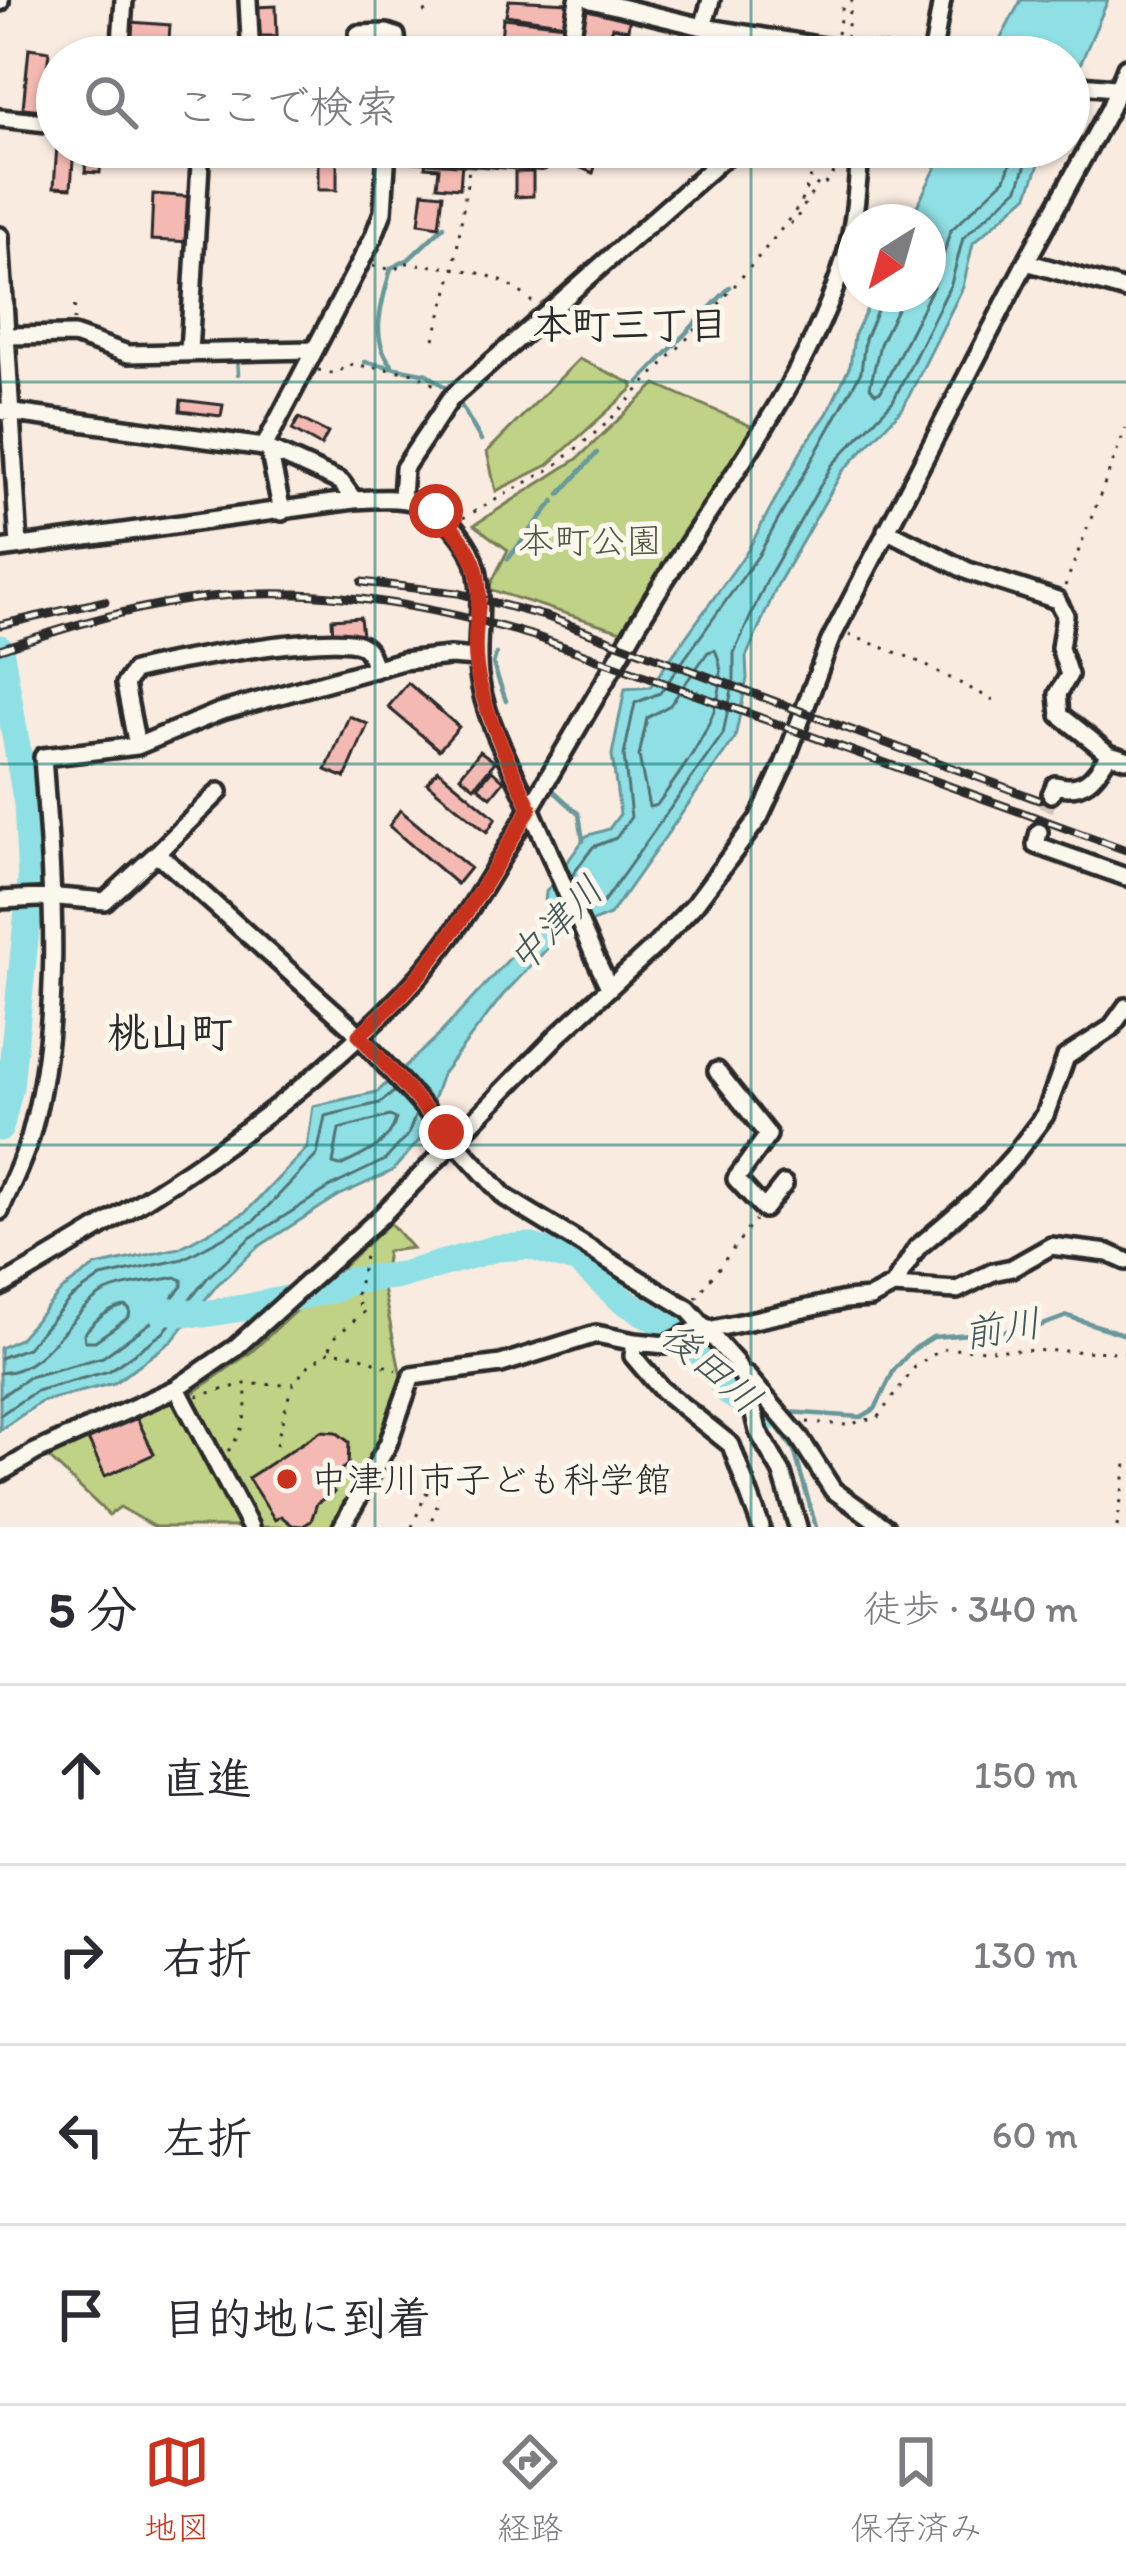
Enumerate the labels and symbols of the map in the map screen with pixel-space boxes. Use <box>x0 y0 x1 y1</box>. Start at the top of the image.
north arrow <box>838 204 946 312</box>
district label: 本町三丁目 <box>532 301 728 348</box>
route start <box>409 484 463 538</box>
park label: 本町公園 <box>518 519 662 562</box>
water label: 中津川 <box>497 866 613 982</box>
district label: 桃山町 <box>107 1007 233 1058</box>
route end <box>419 1105 473 1159</box>
water label: 前川 <box>960 1299 1044 1357</box>
water label: 後田川 <box>652 1311 772 1423</box>
place label: 中津川市子ども科学館 <box>311 1458 671 1501</box>
marker: 中津川市子ども科学館 <box>274 1466 300 1492</box>

